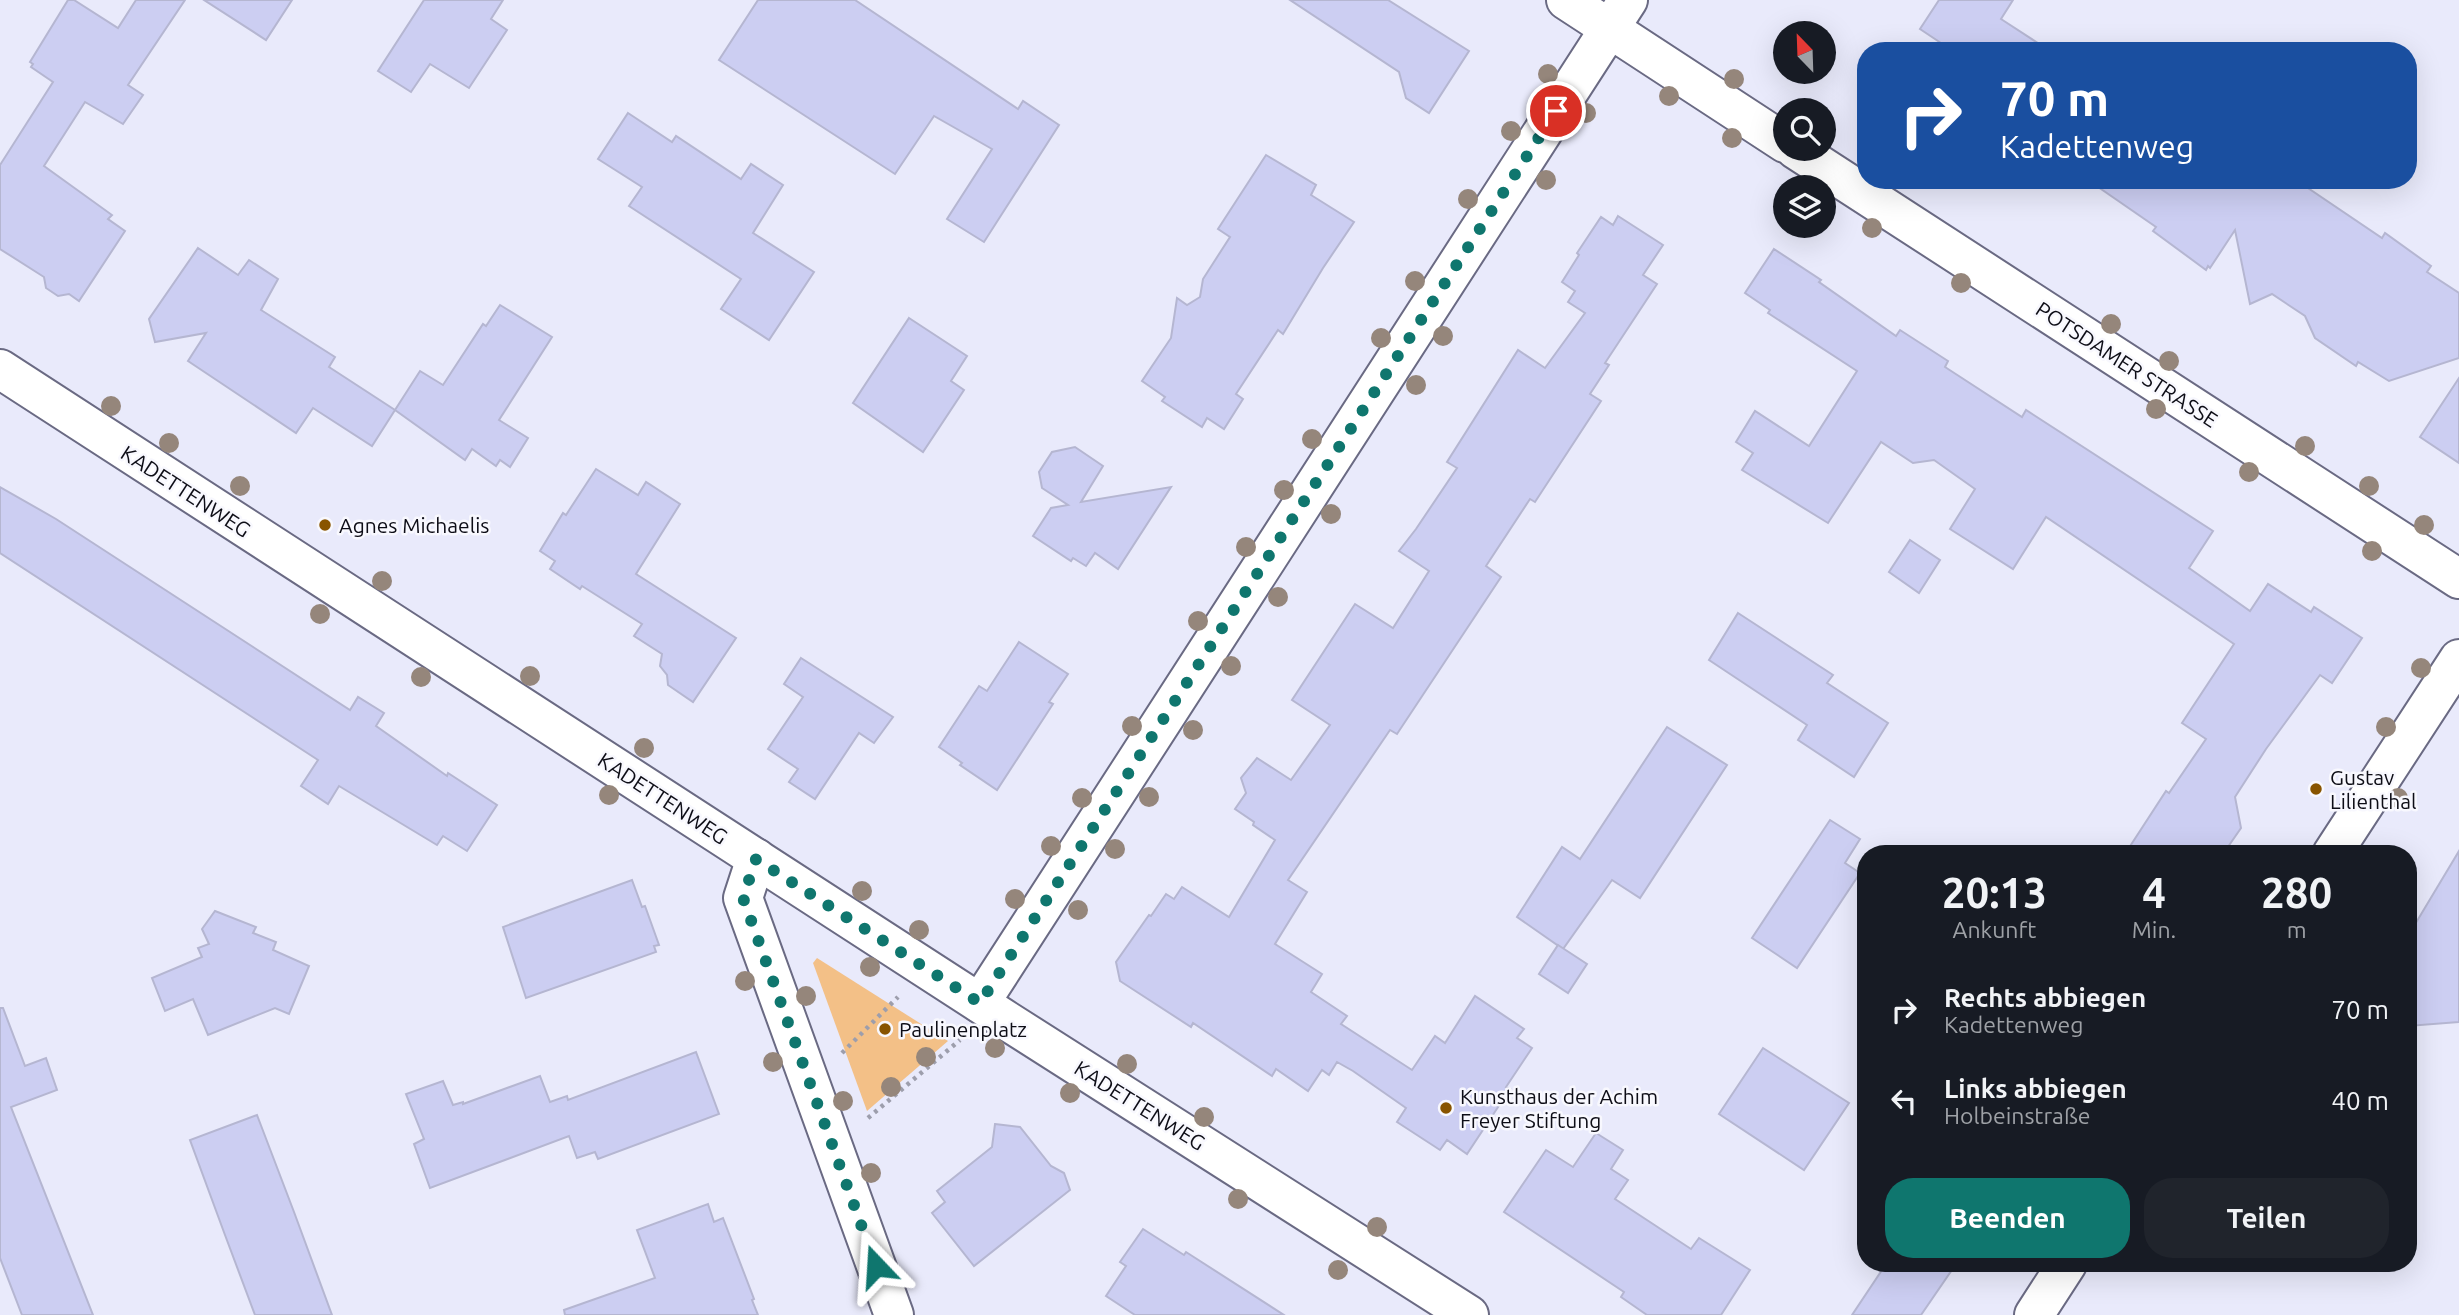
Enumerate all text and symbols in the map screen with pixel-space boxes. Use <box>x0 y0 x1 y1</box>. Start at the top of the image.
north arrow <box>1773 21 1836 84</box>
map controls <box>1773 21 1836 238</box>
icon: right <box>1885 70 1976 161</box>
text: 70 m <box>2000 70 2109 125</box>
pin <box>1526 81 1586 141</box>
icon: arrive <box>1537 92 1575 130</box>
button: search <box>1773 98 1836 161</box>
text: Kadettenweg <box>2000 128 2194 164</box>
button: layers <box>1773 175 1836 238</box>
street label: POTSDAMER STRASSE <box>2032 296 2222 432</box>
street label: KADETTENWEG <box>117 440 255 542</box>
place label: Agnes Michaelis <box>339 513 489 537</box>
marker: Agnes Michaelis <box>317 517 333 533</box>
street label: KADETTENWEG <box>594 747 732 849</box>
place label: Gustav Lilienthal <box>2330 765 2417 813</box>
marker: Gustav Lilienthal <box>2308 781 2324 797</box>
text: 20:13 <box>1942 869 2047 916</box>
text: 4 <box>2142 869 2166 916</box>
text: 280 <box>2261 869 2332 916</box>
text: Ankunft <box>1953 917 2036 942</box>
text: Min. <box>2132 917 2176 942</box>
text: m <box>2287 917 2307 942</box>
text: Rechts abbiegen <box>1944 983 2146 1012</box>
icon: right <box>1885 991 1923 1029</box>
text: 70 m <box>2331 995 2389 1024</box>
text: Kadettenweg <box>1944 1012 2084 1037</box>
place label: Paulinenplatz <box>899 1017 1027 1041</box>
marker: Paulinenplatz <box>877 1021 893 1037</box>
street label: KADETTENWEG <box>1070 1055 1210 1155</box>
text: Links abbiegen <box>1944 1074 2127 1103</box>
icon: left <box>1885 1082 1923 1120</box>
place label: Kunsthaus der Achim Freyer Stiftung <box>1460 1084 1658 1132</box>
text: 40 m <box>2331 1086 2389 1115</box>
marker: Kunsthaus der Achim Freyer Stiftung <box>1438 1100 1454 1116</box>
text: Holbeinstraße <box>1944 1103 2091 1128</box>
button: Beenden <box>1885 1178 2130 1258</box>
button: Teilen <box>2144 1178 2389 1258</box>
position arrow <box>839 1229 913 1303</box>

